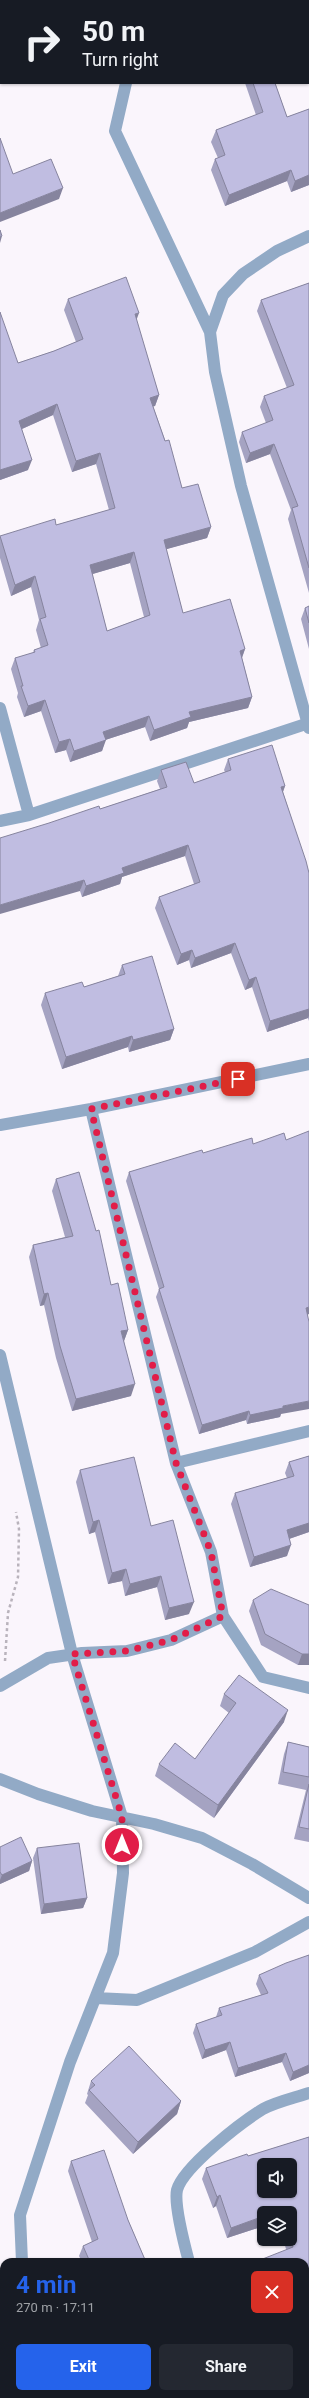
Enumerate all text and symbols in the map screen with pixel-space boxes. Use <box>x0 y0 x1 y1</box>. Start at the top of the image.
text: 50 m <box>82 15 145 48</box>
icon: right <box>16 16 68 68</box>
text: Turn right <box>82 49 159 70</box>
pin <box>221 1062 255 1096</box>
icon: arrive <box>227 1068 249 1090</box>
position arrow <box>101 1824 143 1866</box>
map controls <box>257 2158 297 2246</box>
button: sound <box>257 2158 297 2198</box>
button: layers <box>257 2206 297 2246</box>
text: 4 min <box>16 2271 76 2299</box>
button: close <box>251 2271 293 2313</box>
text: 270 m · 17:11 <box>16 2300 95 2315</box>
button: Exit <box>16 2344 151 2390</box>
button: Share <box>159 2344 293 2390</box>

